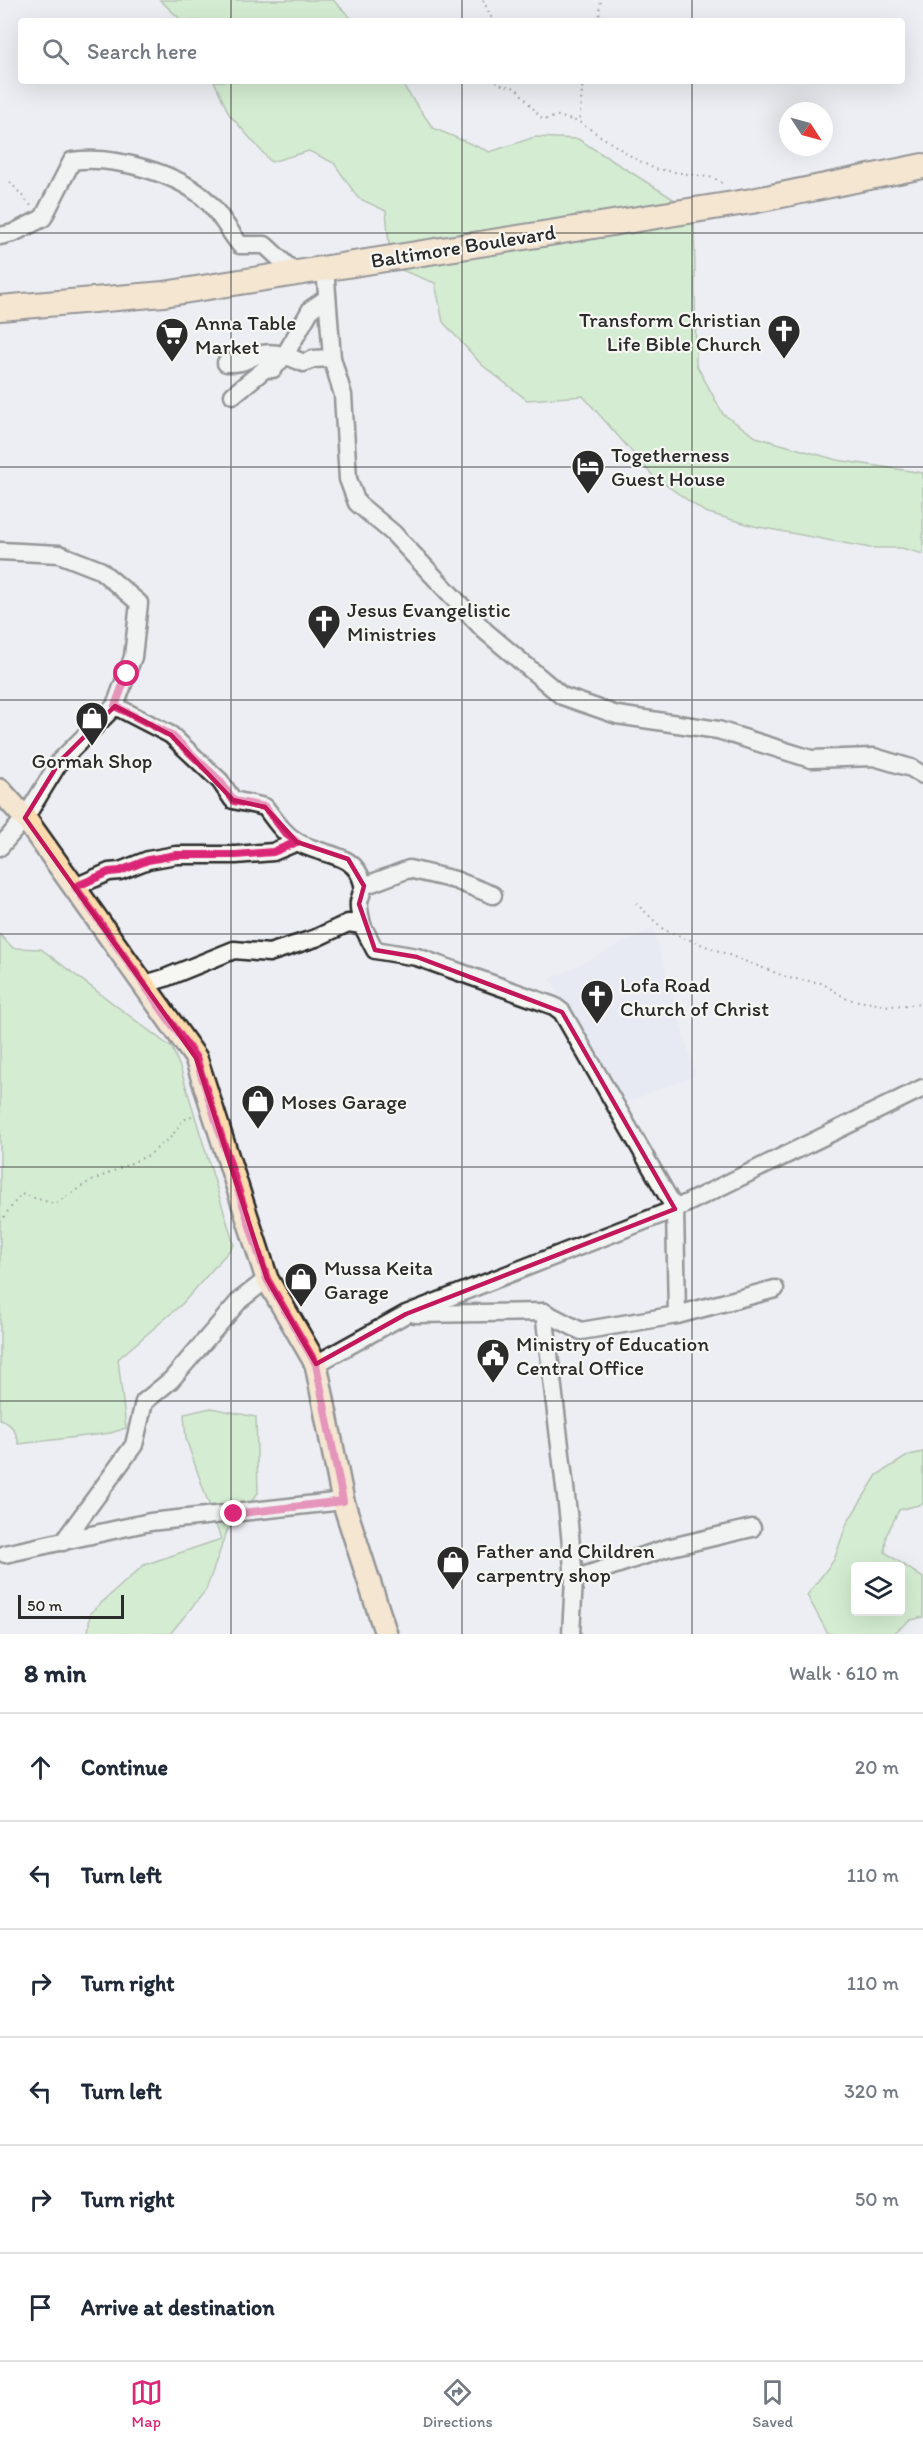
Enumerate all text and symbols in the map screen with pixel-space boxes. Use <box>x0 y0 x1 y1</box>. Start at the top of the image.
search box <box>18 18 905 84</box>
icon: search <box>39 35 72 68</box>
text: Search here <box>87 38 197 65</box>
north arrow <box>779 102 833 156</box>
street label: Baltimore Boulevard <box>369 219 557 273</box>
place label: Transform Christian Life Bible Church <box>579 307 762 356</box>
place label: Anna Table Market <box>195 310 296 359</box>
church icon: Transform Christian Life Bible Church <box>766 313 802 360</box>
supermarket icon: Anna Table Market <box>154 316 190 363</box>
place label: Togetherness Guest House <box>611 442 730 491</box>
hotel icon: Togetherness Guest House <box>570 448 606 495</box>
place label: Jesus Evangelistic Ministries <box>347 597 511 646</box>
church icon: Jesus Evangelistic Ministries <box>306 603 342 650</box>
route start <box>113 660 139 686</box>
shop icon: Gormah Shop <box>74 700 110 747</box>
place label: Gormah Shop <box>32 748 152 773</box>
place label: Lofa Road Church of Christ <box>620 972 769 1021</box>
church icon: Lofa Road Church of Christ <box>579 978 615 1025</box>
shop icon: Moses Garage <box>240 1083 276 1130</box>
place label: Moses Garage <box>281 1089 407 1114</box>
place label: Mussa Keita Garage <box>324 1255 433 1304</box>
shop icon: Mussa Keita Garage <box>283 1261 319 1308</box>
place label: Ministry of Education Central Office <box>516 1331 709 1380</box>
public building icon: Ministry of Education Central Office <box>475 1337 511 1384</box>
route end <box>220 1500 246 1526</box>
place label: Father and Children carpentry shop <box>476 1538 655 1587</box>
shop icon: Father and Children carpentry shop <box>435 1544 471 1591</box>
map controls <box>851 1562 905 1616</box>
button: layers <box>851 1562 905 1616</box>
scale bar <box>18 1592 124 1620</box>
text: 50 m <box>27 1596 62 1615</box>
text: 8 min <box>24 1657 86 1689</box>
text: Walk · 610 m <box>789 1661 899 1685</box>
icon: ahead <box>24 1751 57 1784</box>
text: Continue <box>81 1754 168 1781</box>
text: 20 m <box>855 1755 899 1779</box>
icon: left <box>24 1859 57 1892</box>
text: Turn left <box>81 1862 162 1889</box>
text: 110 m <box>847 1863 899 1887</box>
icon: right <box>24 1967 57 2000</box>
text: Turn right <box>81 1970 175 1997</box>
text: 110 m <box>847 1971 899 1995</box>
icon: left <box>24 2075 57 2108</box>
text: Turn left <box>81 2078 162 2105</box>
text: 320 m <box>844 2079 899 2103</box>
icon: right <box>24 2183 57 2216</box>
text: Turn right <box>81 2186 175 2213</box>
text: 50 m <box>855 2187 899 2211</box>
icon: arrive <box>24 2291 57 2324</box>
text: Arrive at destination <box>81 2294 275 2321</box>
tab: Map <box>130 2376 163 2431</box>
tab: Directions <box>422 2376 493 2431</box>
tab: Saved <box>752 2376 793 2431</box>

